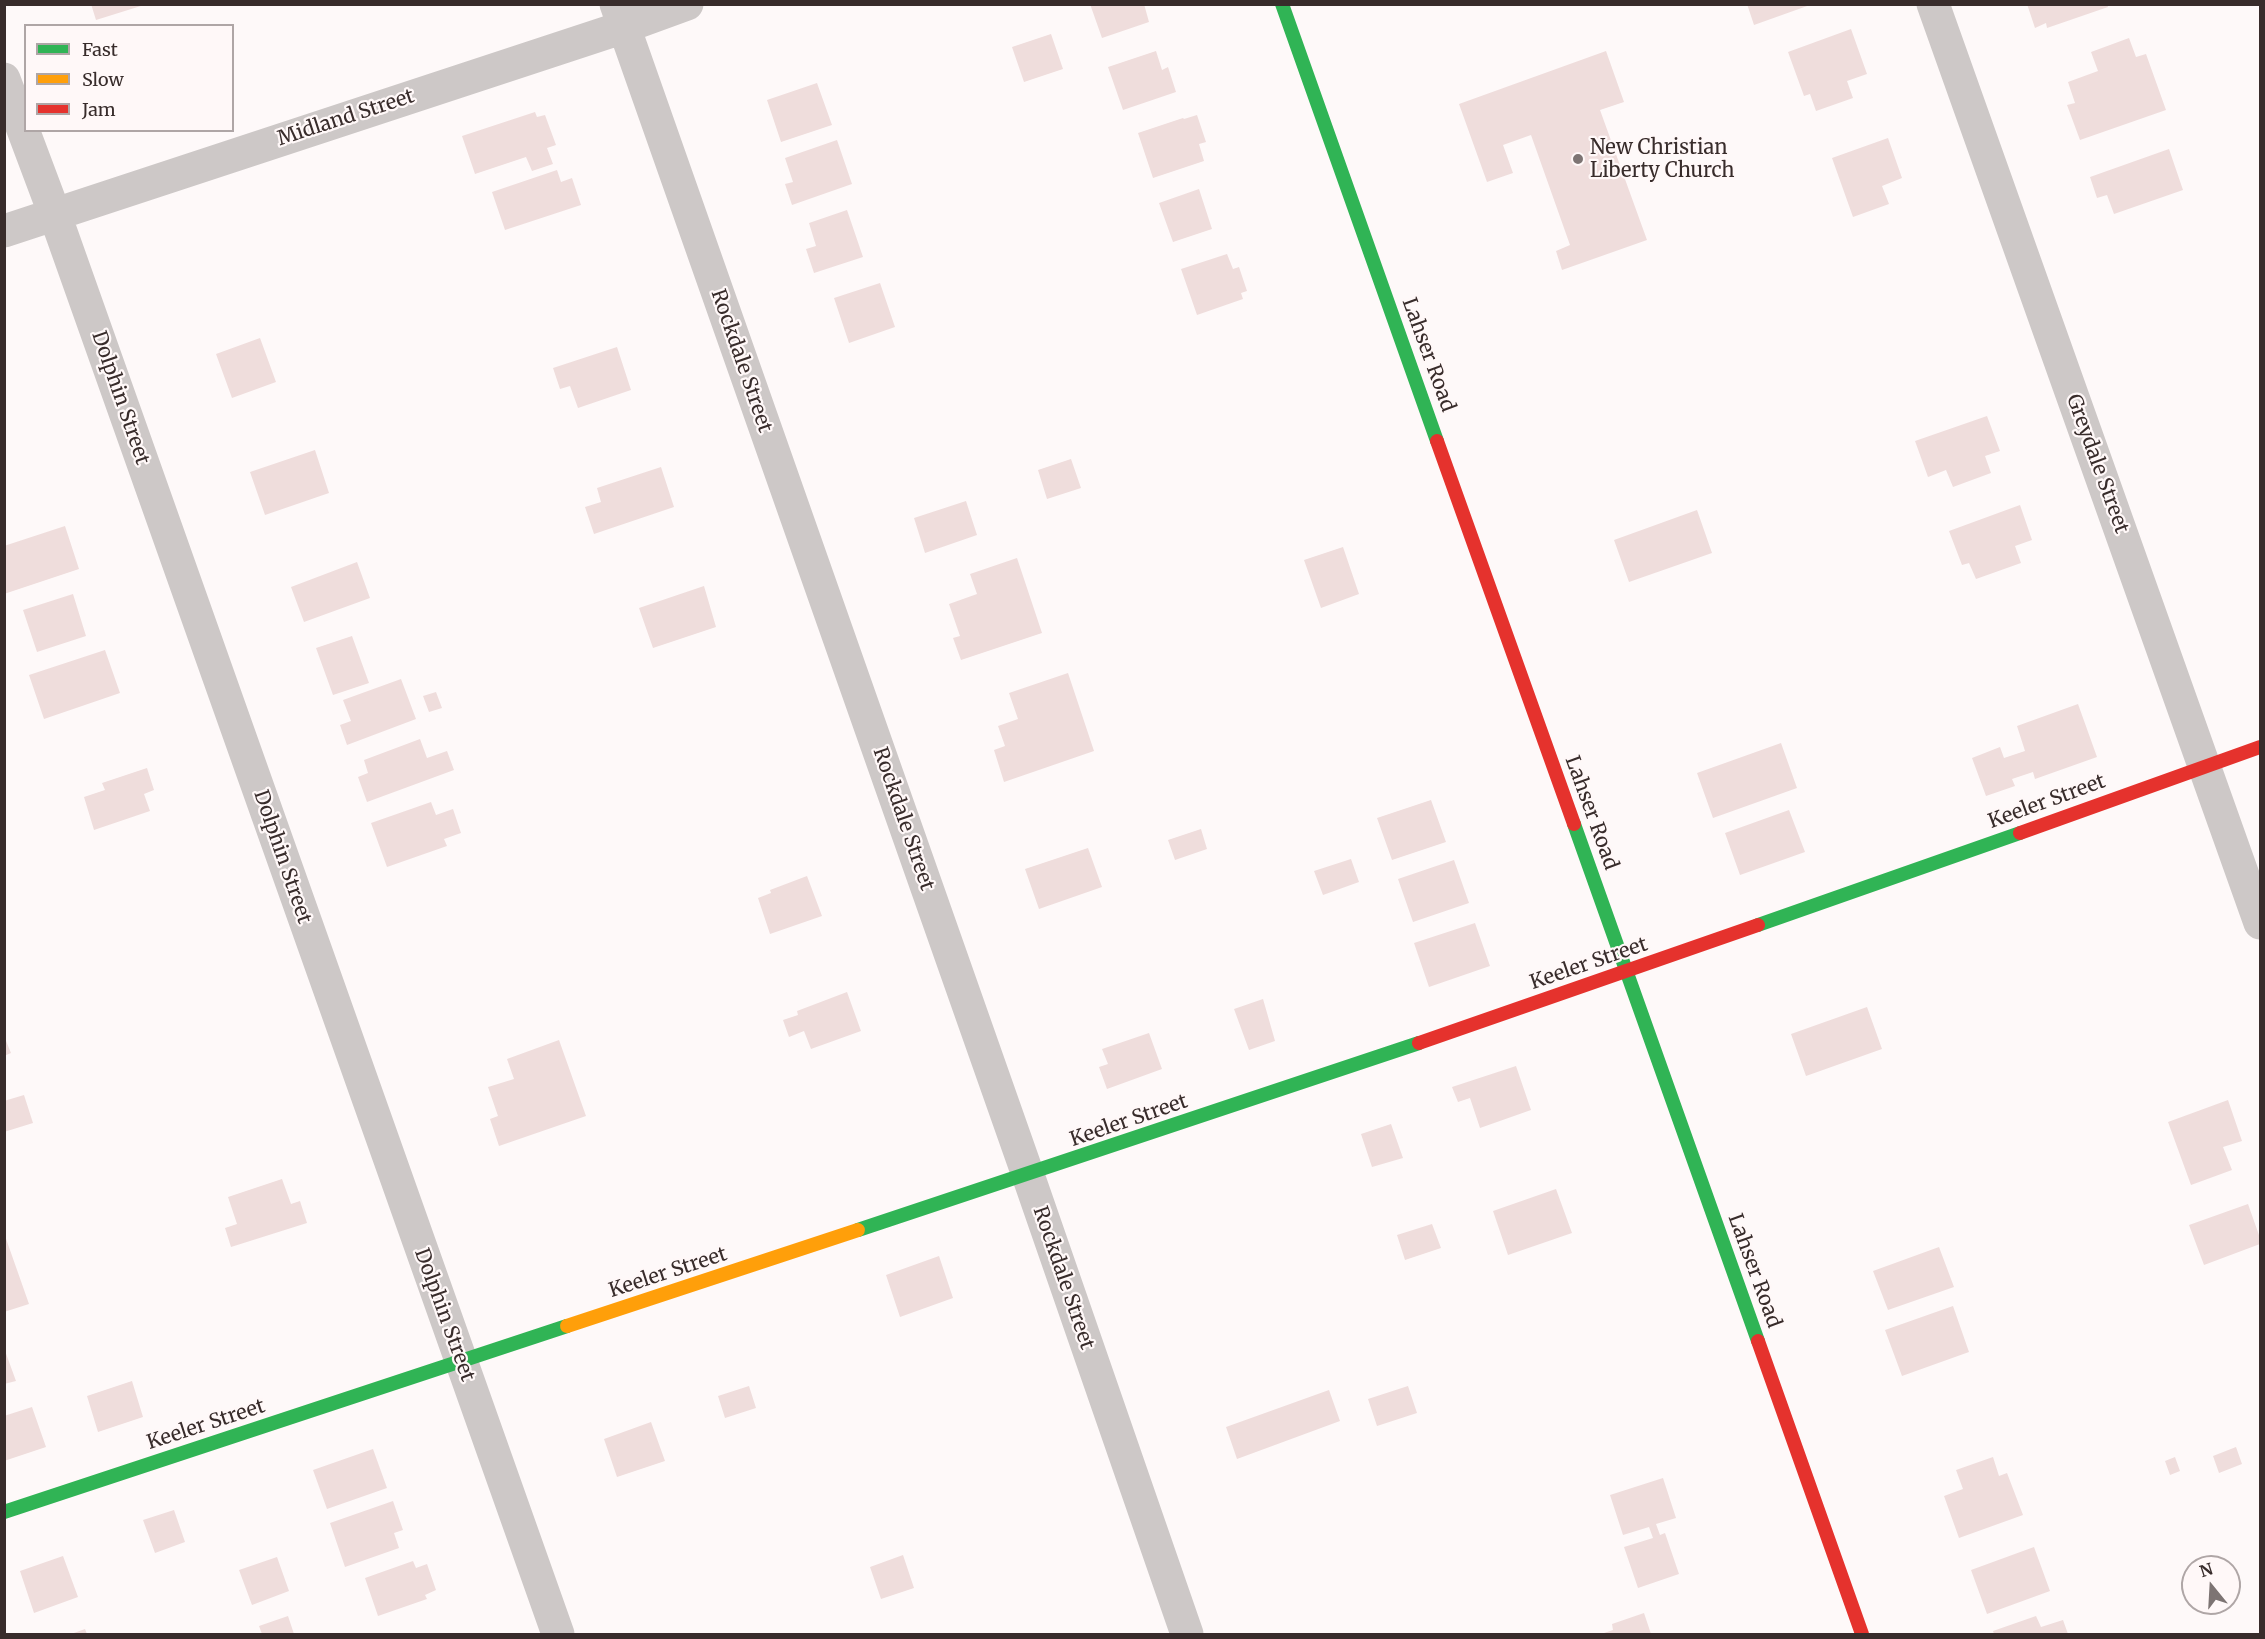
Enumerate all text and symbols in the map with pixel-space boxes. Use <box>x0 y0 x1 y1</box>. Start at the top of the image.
legend <box>24 24 234 132</box>
text: Fast <box>82 38 118 61</box>
text: Slow <box>82 68 124 91</box>
street label: Midland Street <box>275 85 417 151</box>
text: Jam <box>82 98 116 121</box>
place label: New Christian Liberty Church <box>1590 136 1734 183</box>
marker: New Christian Liberty Church <box>1571 152 1585 166</box>
street label: Rockdale Street <box>705 286 777 436</box>
street label: Lahser Road <box>1396 295 1460 415</box>
street label: Dolphin Street <box>86 328 154 468</box>
street label: Greydale Street <box>2061 391 2133 537</box>
street label: Rockdale Street <box>867 744 939 894</box>
street label: Lahser Road <box>1559 753 1623 873</box>
street label: Keeler Street <box>1985 770 2109 834</box>
street label: Dolphin Street <box>248 787 316 927</box>
street label: Keeler Street <box>1527 933 1651 995</box>
street label: Keeler Street <box>1067 1090 1191 1152</box>
street label: Rockdale Street <box>1027 1203 1099 1353</box>
street label: Lahser Road <box>1722 1211 1786 1331</box>
street label: Keeler Street <box>606 1243 730 1303</box>
street label: Dolphin Street <box>409 1245 479 1385</box>
street label: Keeler Street <box>144 1395 268 1455</box>
north arrow <box>2181 1555 2241 1615</box>
text: N <box>2197 1558 2215 1581</box>

